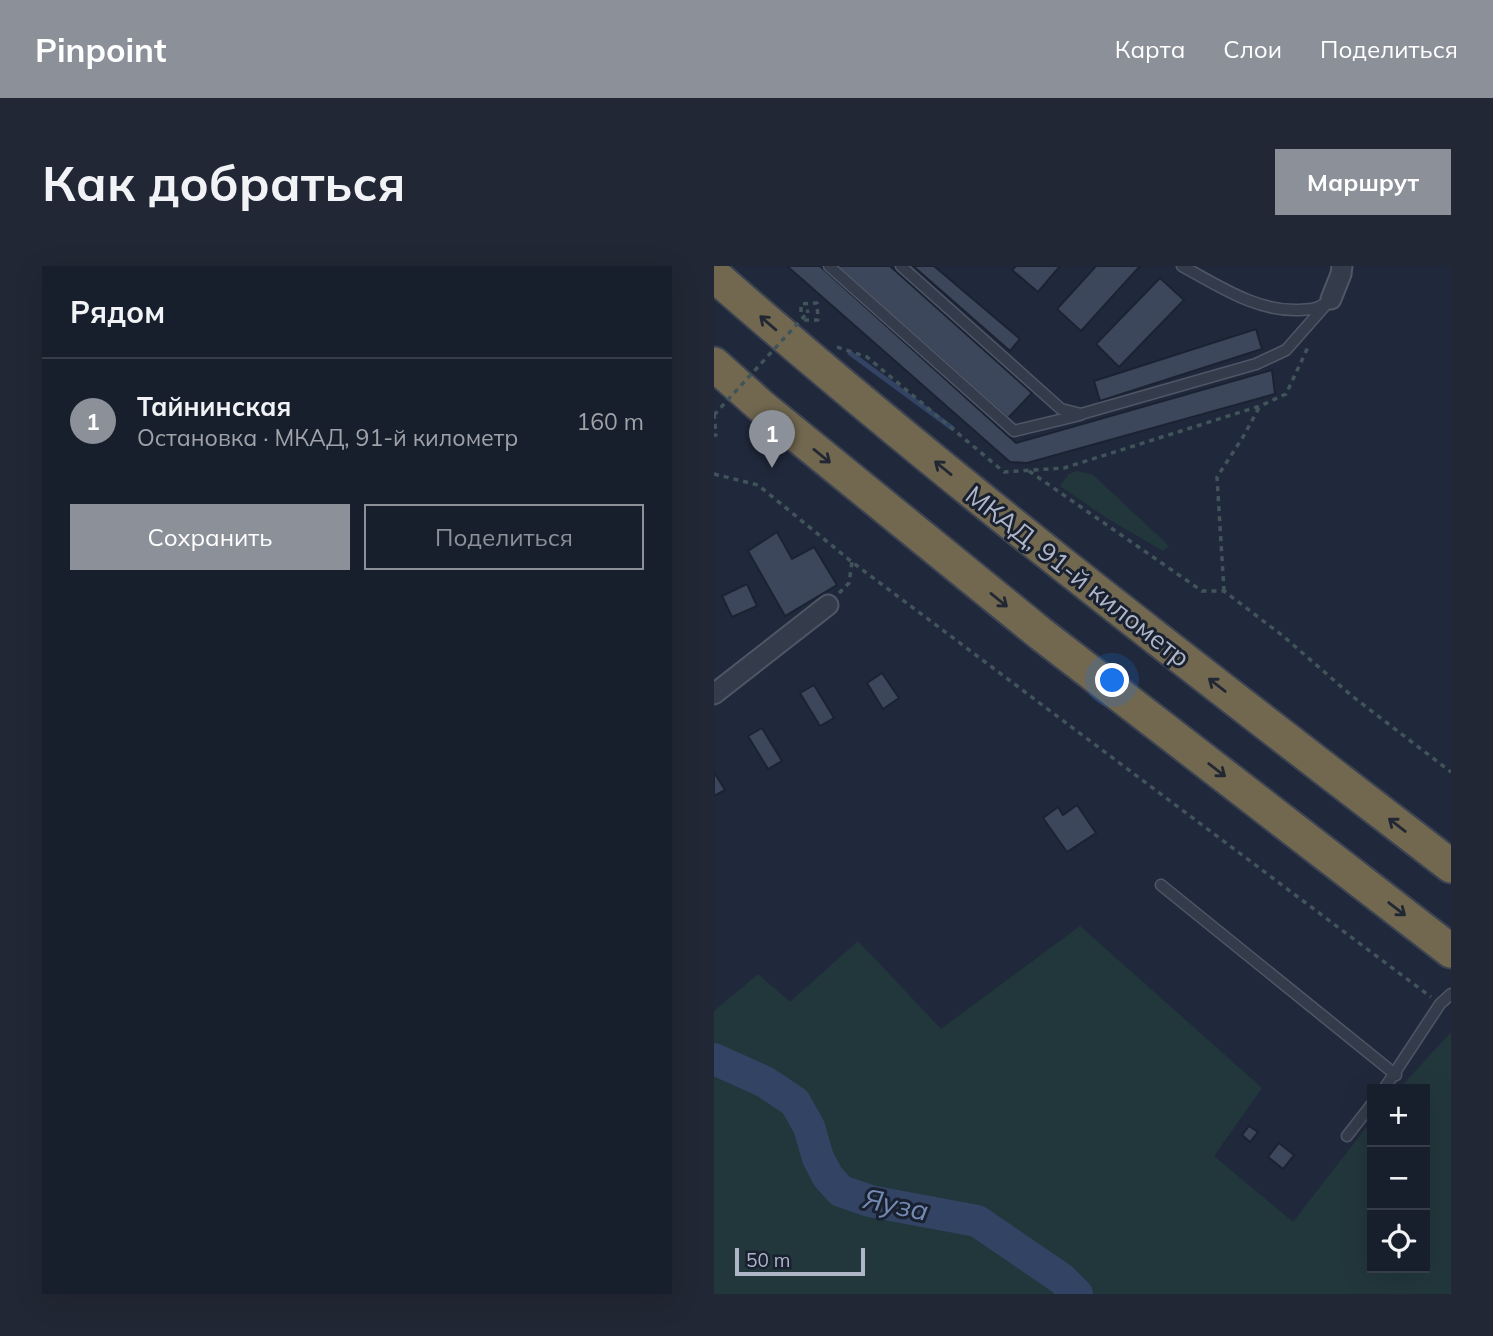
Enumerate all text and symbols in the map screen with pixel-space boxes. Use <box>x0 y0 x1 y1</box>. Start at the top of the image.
text: Pinpoint <box>35 29 167 70</box>
text: Карта <box>1115 34 1185 64</box>
text: Слои <box>1223 34 1282 64</box>
text: Поделиться <box>1320 34 1458 64</box>
button: Маршрут <box>1275 149 1451 215</box>
text: Как добраться <box>42 152 405 213</box>
text: Рядом <box>70 293 165 331</box>
one-way arrow <box>760 314 777 331</box>
text: Тайнинская <box>137 390 291 423</box>
text: 1 <box>86 407 100 436</box>
text: 160 m <box>576 407 644 436</box>
pin: 1 <box>749 410 795 468</box>
text: Остановка · МКАД, 91-й километр <box>137 423 518 452</box>
one-way arrow <box>813 448 831 464</box>
one-way arrow <box>935 460 953 475</box>
street label: МКАД, 91-й километр <box>959 478 1197 674</box>
button: Сохранить <box>70 504 350 570</box>
button: Поделиться <box>364 504 644 570</box>
one-way arrow <box>989 592 1007 607</box>
your location <box>1095 663 1129 697</box>
one-way arrow <box>1208 678 1227 693</box>
one-way arrow <box>1207 762 1225 777</box>
one-way arrow <box>1388 817 1407 832</box>
one-way arrow <box>1387 901 1405 916</box>
map controls <box>1367 1084 1430 1273</box>
button: + <box>1367 1084 1430 1147</box>
button: − <box>1367 1147 1430 1210</box>
water label: Яуза <box>859 1180 932 1228</box>
button: locate <box>1367 1210 1430 1273</box>
scale bar <box>735 1245 864 1277</box>
text: 50 m <box>746 1248 790 1272</box>

